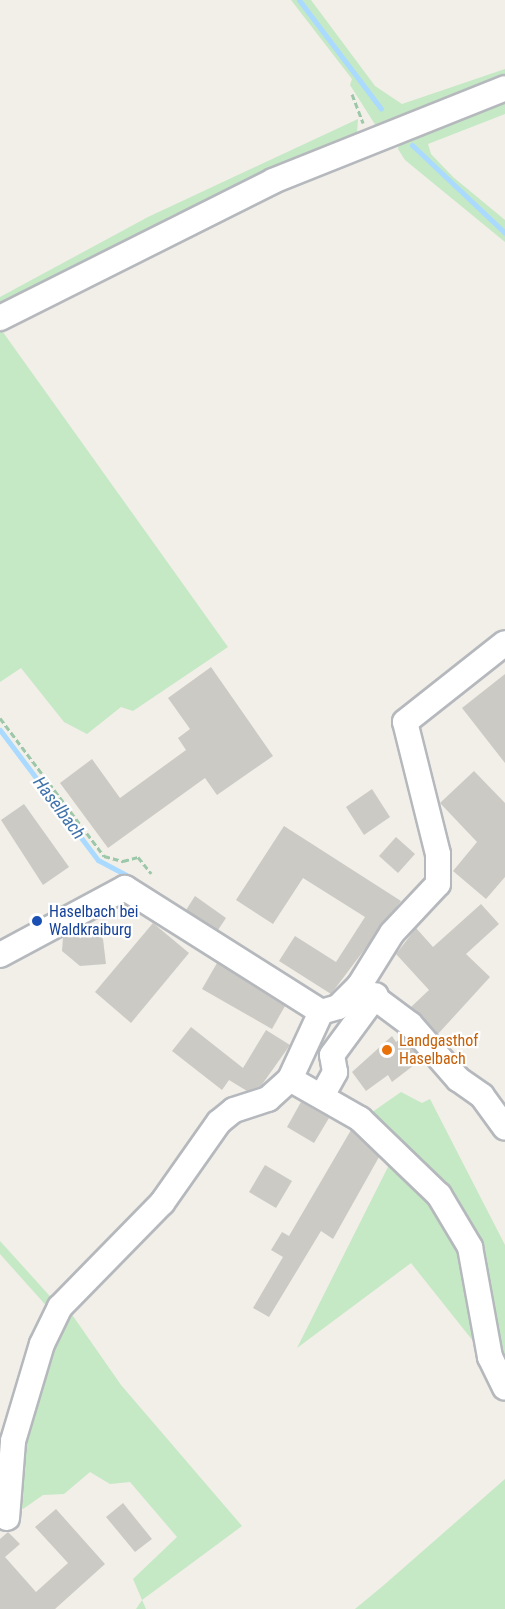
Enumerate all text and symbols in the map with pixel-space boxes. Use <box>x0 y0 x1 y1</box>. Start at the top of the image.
water label: Haselbach <box>28 772 90 844</box>
place label: Haselbach bei Waldkraiburg <box>49 902 138 940</box>
marker: Haselbach bei Waldkraiburg <box>30 914 44 928</box>
place label: Landgasthof Haselbach <box>399 1031 478 1069</box>
marker: Landgasthof Haselbach <box>380 1043 394 1057</box>

